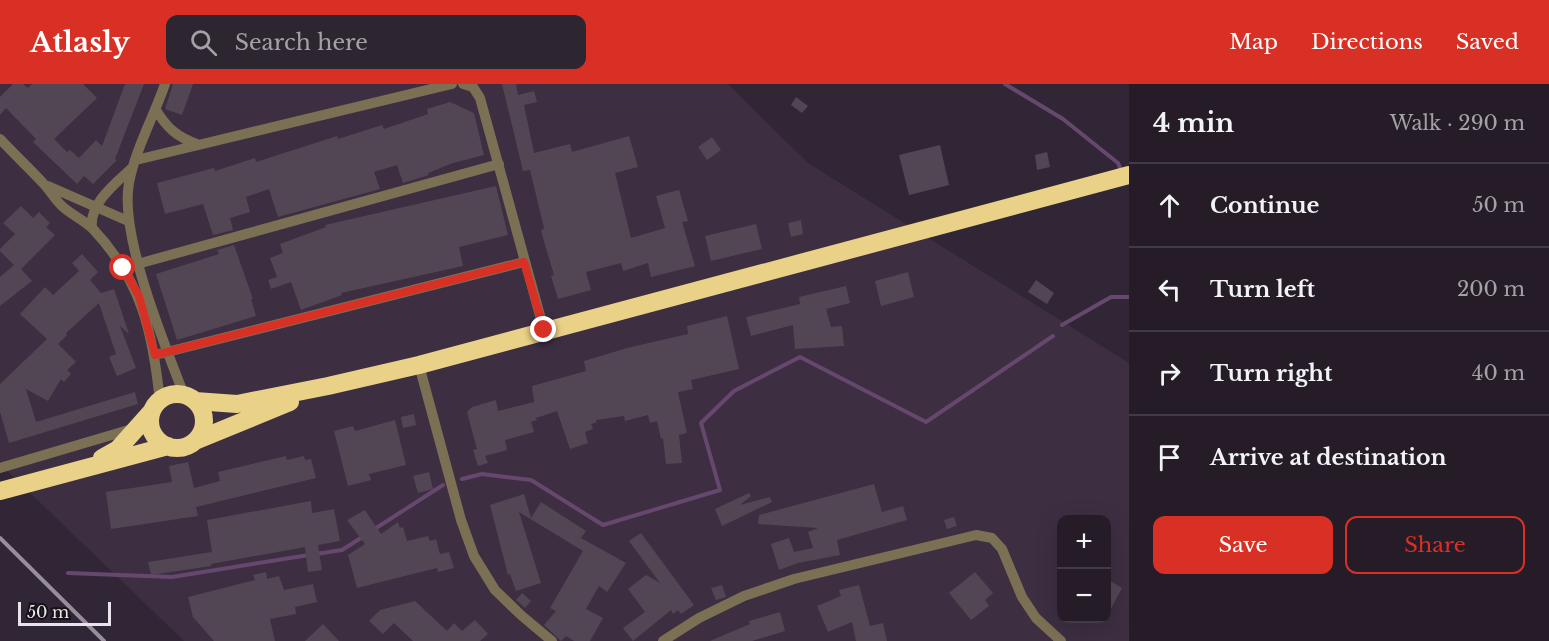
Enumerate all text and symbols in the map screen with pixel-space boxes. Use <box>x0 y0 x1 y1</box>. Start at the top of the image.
search box <box>166 15 586 69</box>
text: Atlasly <box>30 25 130 60</box>
icon: search <box>187 26 220 59</box>
text: Search here <box>235 29 368 56</box>
text: Map <box>1229 29 1278 55</box>
text: Directions <box>1311 29 1423 55</box>
text: Saved <box>1456 29 1519 55</box>
text: 4 min <box>1153 107 1234 139</box>
text: Walk · 290 m <box>1390 111 1525 135</box>
icon: ahead <box>1153 189 1186 222</box>
text: Continue <box>1210 192 1319 219</box>
text: 50 m <box>1472 193 1525 217</box>
route start <box>109 254 135 280</box>
icon: left <box>1153 273 1186 306</box>
text: Turn left <box>1210 276 1315 303</box>
text: 200 m <box>1457 277 1525 301</box>
route end <box>530 316 556 342</box>
icon: right <box>1153 357 1186 390</box>
text: Turn right <box>1210 360 1332 387</box>
text: 40 m <box>1472 361 1525 385</box>
icon: arrive <box>1153 441 1186 474</box>
text: Arrive at destination <box>1210 444 1447 471</box>
map controls <box>1057 515 1111 623</box>
button: + <box>1057 515 1111 569</box>
button: Save <box>1153 516 1333 574</box>
button: Share <box>1345 516 1525 574</box>
button: − <box>1057 569 1111 623</box>
scale bar <box>18 599 111 626</box>
text: 50 m <box>27 602 69 622</box>

